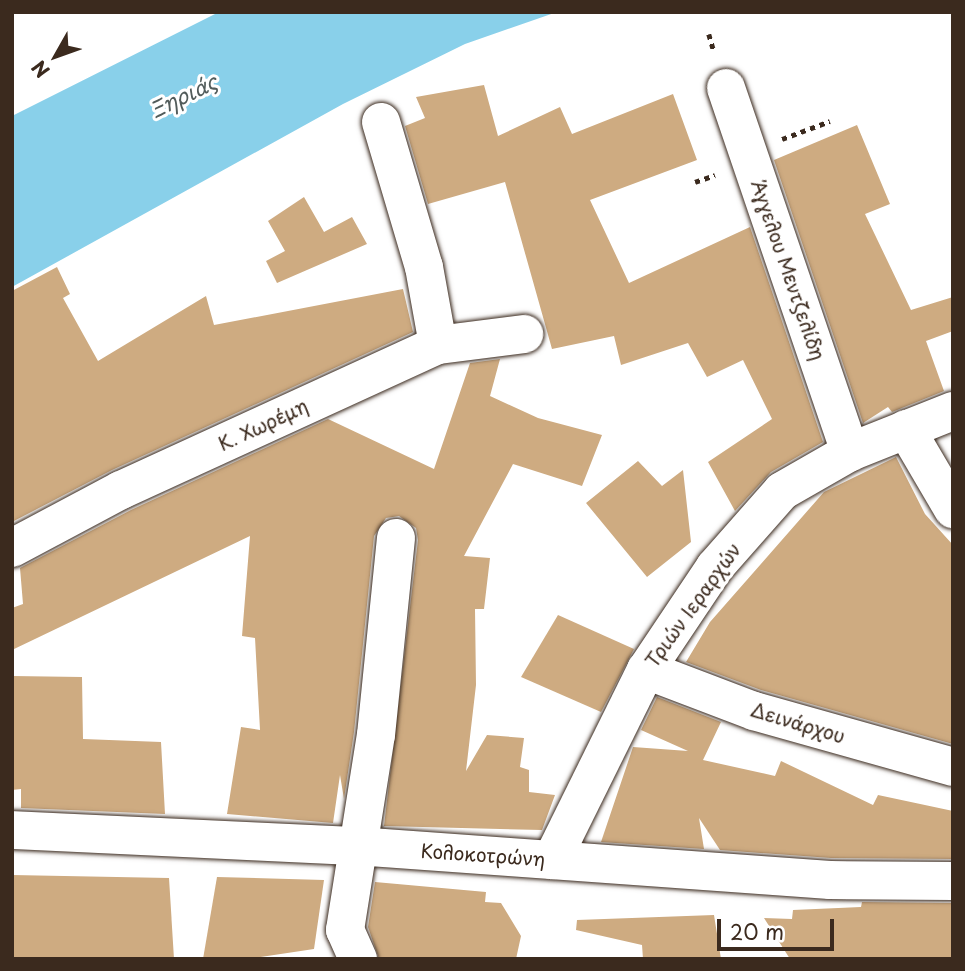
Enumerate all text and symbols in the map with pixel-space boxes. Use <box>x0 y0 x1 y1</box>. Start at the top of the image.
north arrow <box>21 21 91 91</box>
text: N <box>24 55 55 84</box>
water label: Ξηριάς <box>145 68 221 122</box>
street label: Άγγελου Μεντζελίδη <box>746 176 830 364</box>
street label: Κ. Χωρέμη <box>214 394 312 456</box>
street label: Τριών Ιεραρχών <box>640 539 746 671</box>
street label: Δεινάρχου <box>748 698 848 748</box>
street label: Κολοκοτρώνη <box>420 839 546 871</box>
scale bar <box>720 904 837 948</box>
text: 20 m <box>730 915 784 947</box>

